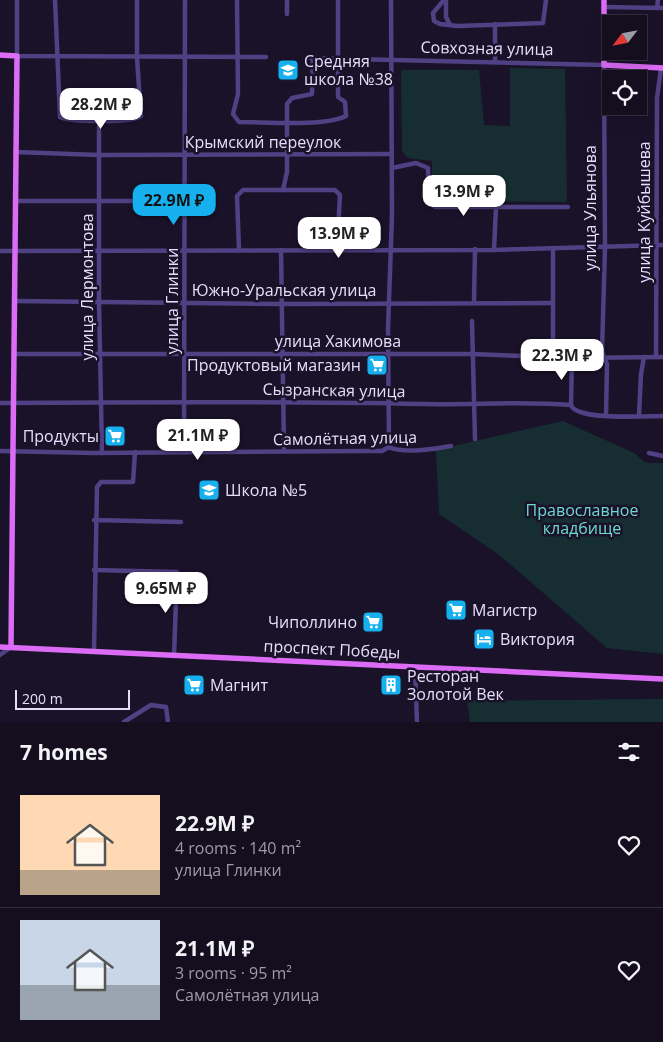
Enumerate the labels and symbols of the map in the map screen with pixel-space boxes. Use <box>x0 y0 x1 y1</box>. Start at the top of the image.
north arrow <box>602 15 648 60</box>
street label: Совхозная улица <box>420 36 554 60</box>
place label: Средняя школа №38 <box>304 50 393 90</box>
school or university icon: Средняя школа №38 <box>276 58 300 82</box>
pin: 28.2M ₽ <box>55 88 147 130</box>
street label: Крымский переулок <box>185 131 342 153</box>
street label: улица Куйбышева <box>633 141 655 283</box>
street label: улица Ульянова <box>579 145 601 271</box>
pin: 13.9M ₽ <box>418 174 510 217</box>
pin: 22.9M ₽ <box>128 184 220 226</box>
street label: улица Лермонтова <box>76 213 98 361</box>
pin: 13.9M ₽ <box>293 216 385 259</box>
street label: улица Глинки <box>161 248 183 354</box>
street label: Южно-Уральская улица <box>192 279 376 301</box>
street label: улица Хакимова <box>275 330 401 352</box>
pin: 22.3M ₽ <box>516 338 608 381</box>
supermarket icon: Продуктовый магазин <box>365 353 389 377</box>
place label: Продуктовый магазин <box>187 354 361 376</box>
street label: Сызранская улица <box>262 378 406 402</box>
pin: 21.1M ₽ <box>152 418 244 461</box>
supermarket icon: Продукты <box>103 424 127 448</box>
place label: Продукты <box>23 425 99 447</box>
street label: Самолётная улица <box>273 426 417 450</box>
school or university icon: Школа №5 <box>197 478 221 502</box>
place label: Школа №5 <box>225 479 307 501</box>
park label: Православное кладбище <box>526 499 638 539</box>
pin: 9.65M ₽ <box>120 572 212 614</box>
supermarket icon: Магистр <box>444 598 468 622</box>
place label: Магистр <box>472 599 537 621</box>
supermarket icon: Чиполлино <box>361 610 385 634</box>
place label: Чиполлино <box>268 611 357 633</box>
hotel icon: Виктория <box>472 627 496 651</box>
place label: Виктория <box>500 628 575 650</box>
street label: проспект Победы <box>263 634 401 664</box>
place label: Ресторан Золотой Век <box>407 665 505 705</box>
supermarket icon: Магнит <box>182 673 206 697</box>
building icon: Ресторан Золотой Век <box>379 673 403 697</box>
place label: Магнит <box>210 674 268 696</box>
scale bar <box>15 687 130 710</box>

